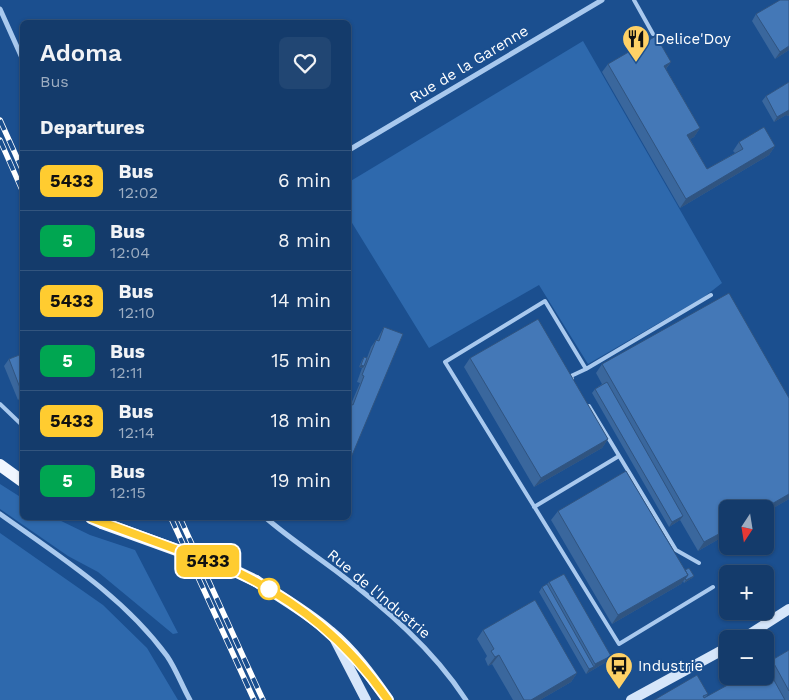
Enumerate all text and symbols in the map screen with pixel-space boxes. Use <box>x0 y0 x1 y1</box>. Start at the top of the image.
street label: Rue de la Garenne <box>407 22 531 106</box>
restaurant icon: Delice'Doy <box>621 24 651 63</box>
place label: Delice'Doy <box>655 30 731 48</box>
button: heart <box>279 37 331 89</box>
text: Adoma <box>40 39 122 67</box>
text: Bus <box>40 72 69 91</box>
text: Departures <box>40 116 145 139</box>
text: Bus <box>118 160 153 183</box>
text: 6 min <box>278 169 331 192</box>
text: 5433 <box>50 170 93 191</box>
text: 12:02 <box>118 183 158 202</box>
text: Bus <box>110 220 145 243</box>
text: 8 min <box>278 229 331 252</box>
text: 5 <box>62 230 73 251</box>
text: 12:04 <box>110 243 150 262</box>
text: Bus <box>118 280 153 303</box>
text: 14 min <box>271 289 331 312</box>
text: 5433 <box>50 290 93 311</box>
text: 12:10 <box>118 303 155 322</box>
text: Bus <box>110 340 145 363</box>
text: 15 min <box>271 349 331 372</box>
text: 5 <box>62 350 73 371</box>
text: 12:11 <box>110 363 143 382</box>
text: Bus <box>118 400 153 423</box>
text: 18 min <box>270 409 331 432</box>
text: 5433 <box>50 410 93 431</box>
text: 12:14 <box>118 423 155 442</box>
text: Bus <box>110 460 145 483</box>
text: 19 min <box>270 469 331 492</box>
text: 5 <box>62 470 73 491</box>
text: 12:15 <box>110 483 146 502</box>
north arrow <box>719 500 774 555</box>
map controls <box>719 500 774 685</box>
line badge: 5433 <box>173 545 243 577</box>
street label: Rue de l'Industrie <box>324 546 434 642</box>
text: 5433 <box>186 550 230 571</box>
button: + <box>719 565 774 620</box>
unlabelled marker <box>258 578 280 600</box>
button: − <box>719 630 774 685</box>
bus stop icon: Industrie <box>604 651 634 690</box>
place label: Industrie <box>638 657 703 675</box>

